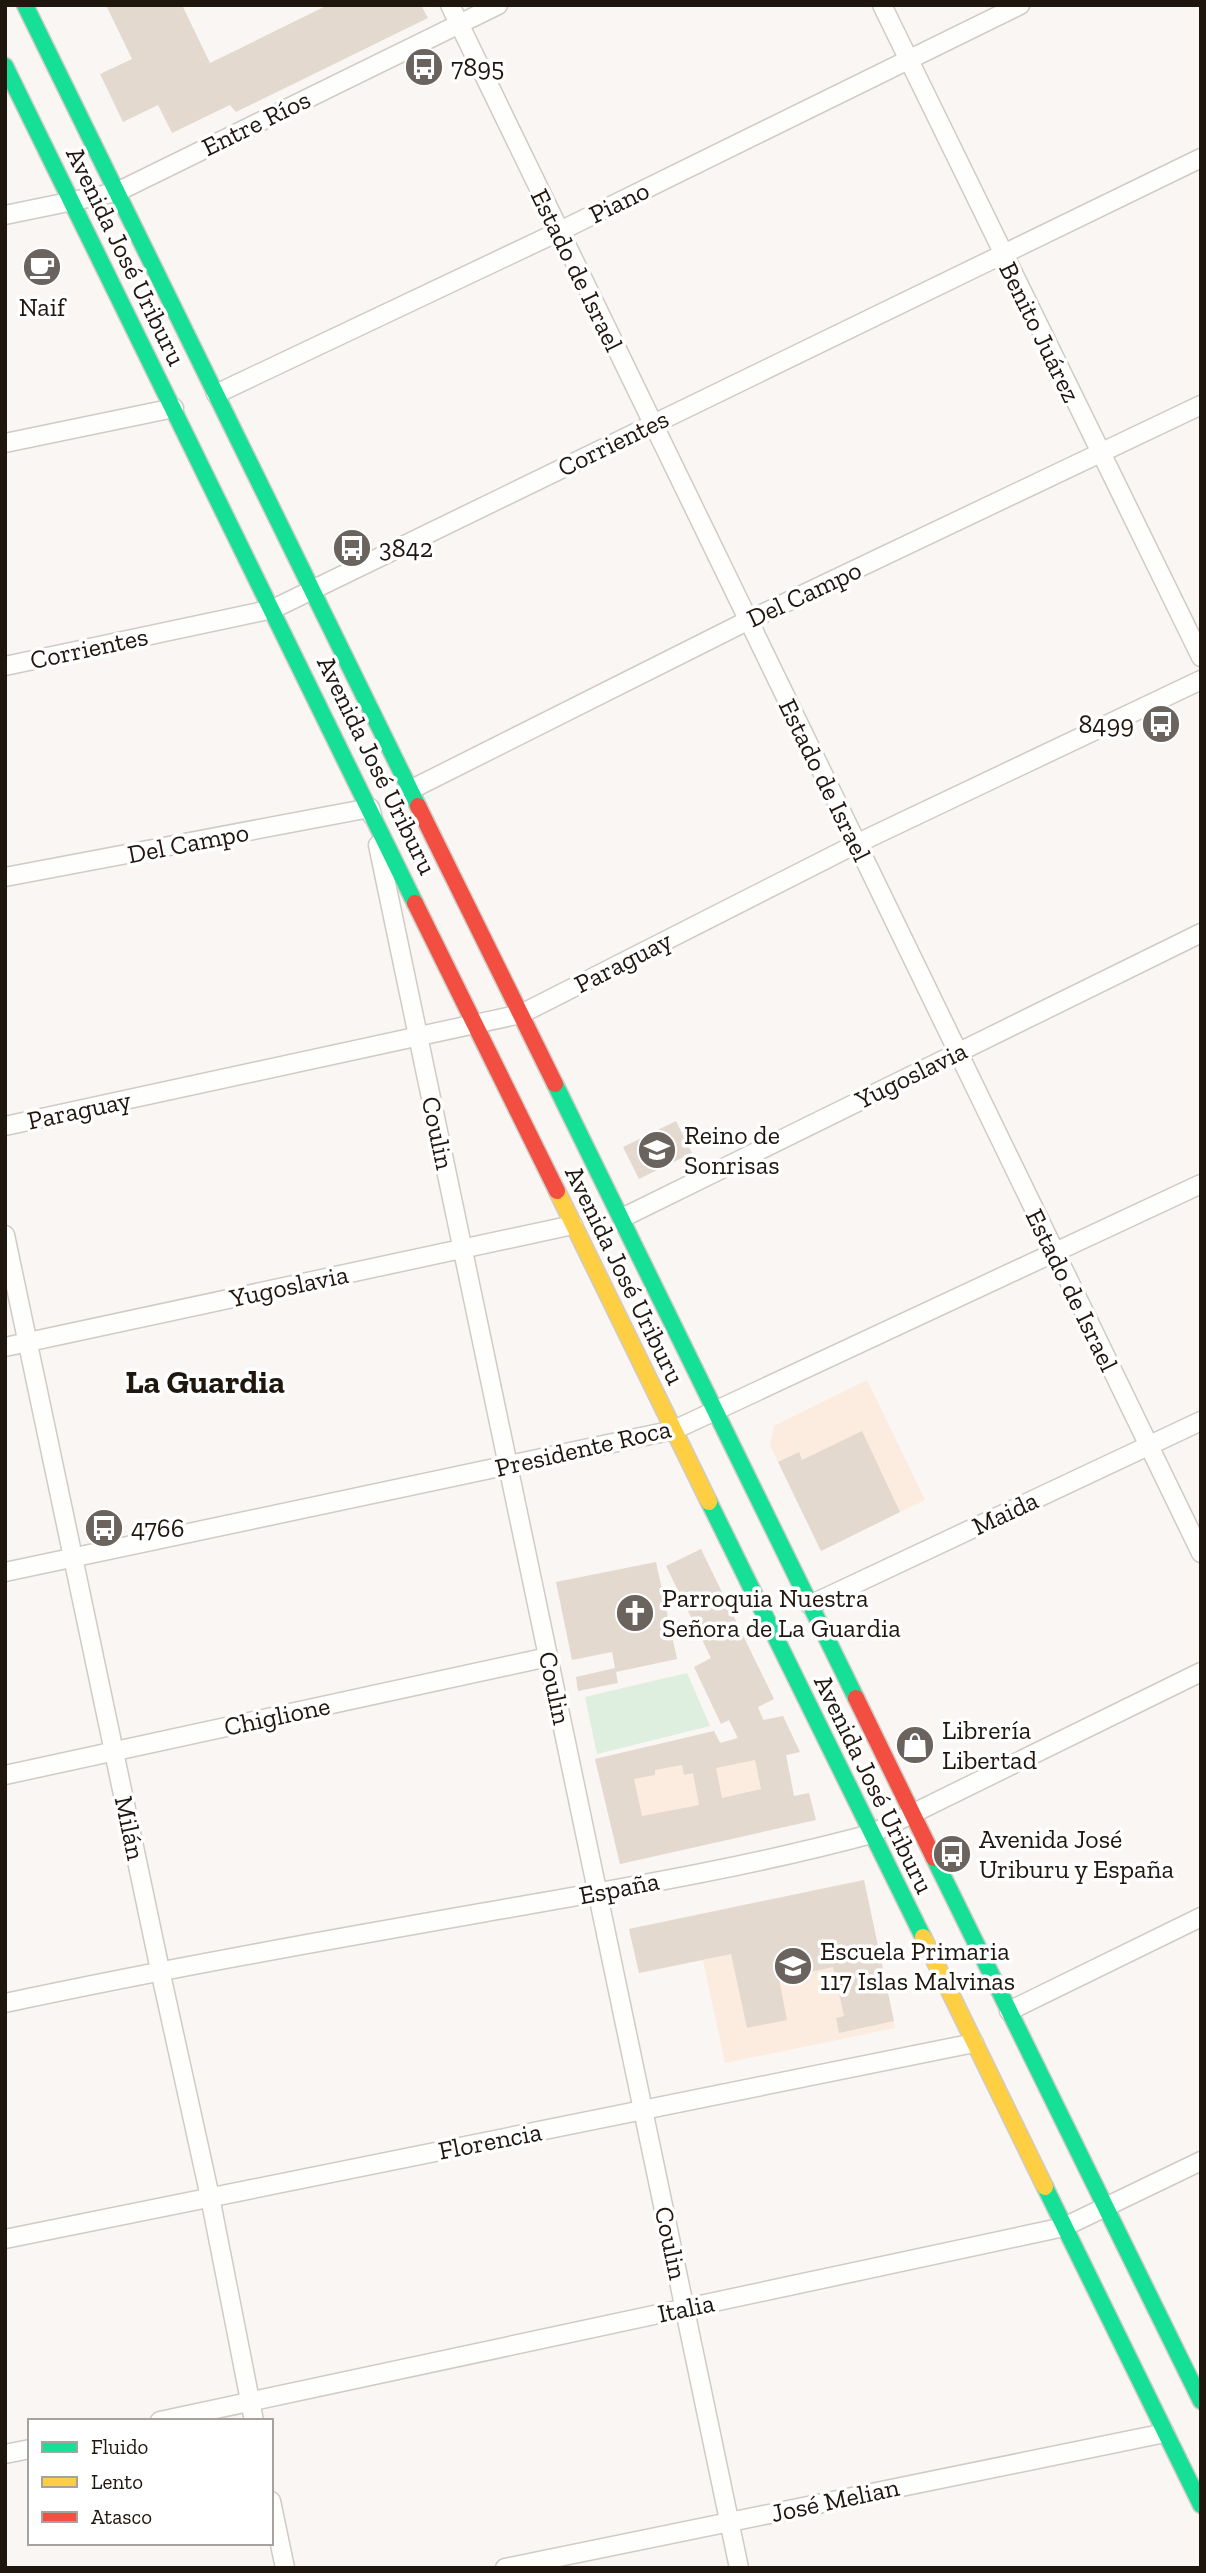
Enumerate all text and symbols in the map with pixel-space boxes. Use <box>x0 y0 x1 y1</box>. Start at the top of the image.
bus stop icon: 7895 <box>403 46 445 88</box>
place label: 7895 <box>451 51 504 83</box>
street label: Entre Ríos <box>196 83 316 163</box>
street label: Avenida José Uriburu <box>59 141 193 371</box>
street label: Piano <box>584 174 654 230</box>
street label: Estado de Israel <box>524 183 630 357</box>
cafe icon: Naif <box>21 246 63 288</box>
street label: Benito Juárez <box>992 257 1088 407</box>
place label: Naif <box>19 291 67 323</box>
street label: Corrientes <box>552 402 674 484</box>
bus stop icon: 3842 <box>331 527 373 569</box>
place label: 3842 <box>379 532 433 564</box>
street label: Del Campo <box>742 554 866 634</box>
street label: Corrientes <box>27 620 151 676</box>
street label: Avenida José Uriburu <box>310 650 444 880</box>
street label: Estado de Israel <box>772 693 878 867</box>
bus stop icon: 8499 <box>1140 703 1182 745</box>
place label: 8499 <box>1078 708 1134 740</box>
street label: Del Campo <box>125 816 251 870</box>
street label: Paraguay <box>569 924 678 1000</box>
street label: Yugoslavia <box>849 1034 972 1116</box>
street label: Paraguay <box>24 1083 134 1137</box>
street label: Coulin <box>415 1094 461 1173</box>
place label: Reino de Sonrisas <box>684 1119 780 1181</box>
school or university icon: Reino de Sonrisas <box>636 1129 678 1171</box>
street label: Avenida José Uriburu <box>558 1160 692 1390</box>
street label: Estado de Israel <box>1019 1203 1125 1377</box>
street label: Yugoslavia <box>226 1258 352 1314</box>
district label: La Guardia <box>125 1362 285 1401</box>
street label: Presidente Roca <box>492 1412 674 1484</box>
street label: Maida <box>967 1484 1044 1542</box>
bus stop icon: 4766 <box>83 1507 125 1549</box>
place label: 4766 <box>131 1512 184 1544</box>
place label: Parroquia Nuestra Señora de La Guardia <box>662 1582 901 1644</box>
church icon: Parroquia Nuestra Señora de La Guardia <box>614 1592 656 1634</box>
street label: Coulin <box>532 1649 578 1728</box>
street label: Avenida José Uriburu <box>807 1669 941 1899</box>
street label: Chiglione <box>221 1689 333 1743</box>
place label: Librería Libertad <box>942 1714 1037 1776</box>
shop icon: Librería Libertad <box>894 1724 936 1766</box>
street label: Milán <box>108 1793 152 1863</box>
place label: Avenida José Uriburu y España <box>979 1823 1174 1885</box>
bus stop icon: Avenida José Uriburu y España <box>931 1833 973 1875</box>
street label: España <box>576 1864 662 1911</box>
place label: Escuela Primaria 117 Islas Malvinas <box>820 1935 1015 1997</box>
school or university icon: Escuela Primaria 117 Islas Malvinas <box>772 1945 814 1987</box>
street label: Florencia <box>436 2115 545 2167</box>
street label: Coulin <box>648 2204 694 2283</box>
street label: Italia <box>655 2286 718 2330</box>
legend <box>28 2419 273 2545</box>
text: Fluido <box>91 2434 148 2459</box>
text: Lento <box>91 2469 143 2494</box>
street label: José Melian <box>768 2471 902 2529</box>
text: Atasco <box>91 2504 152 2529</box>

